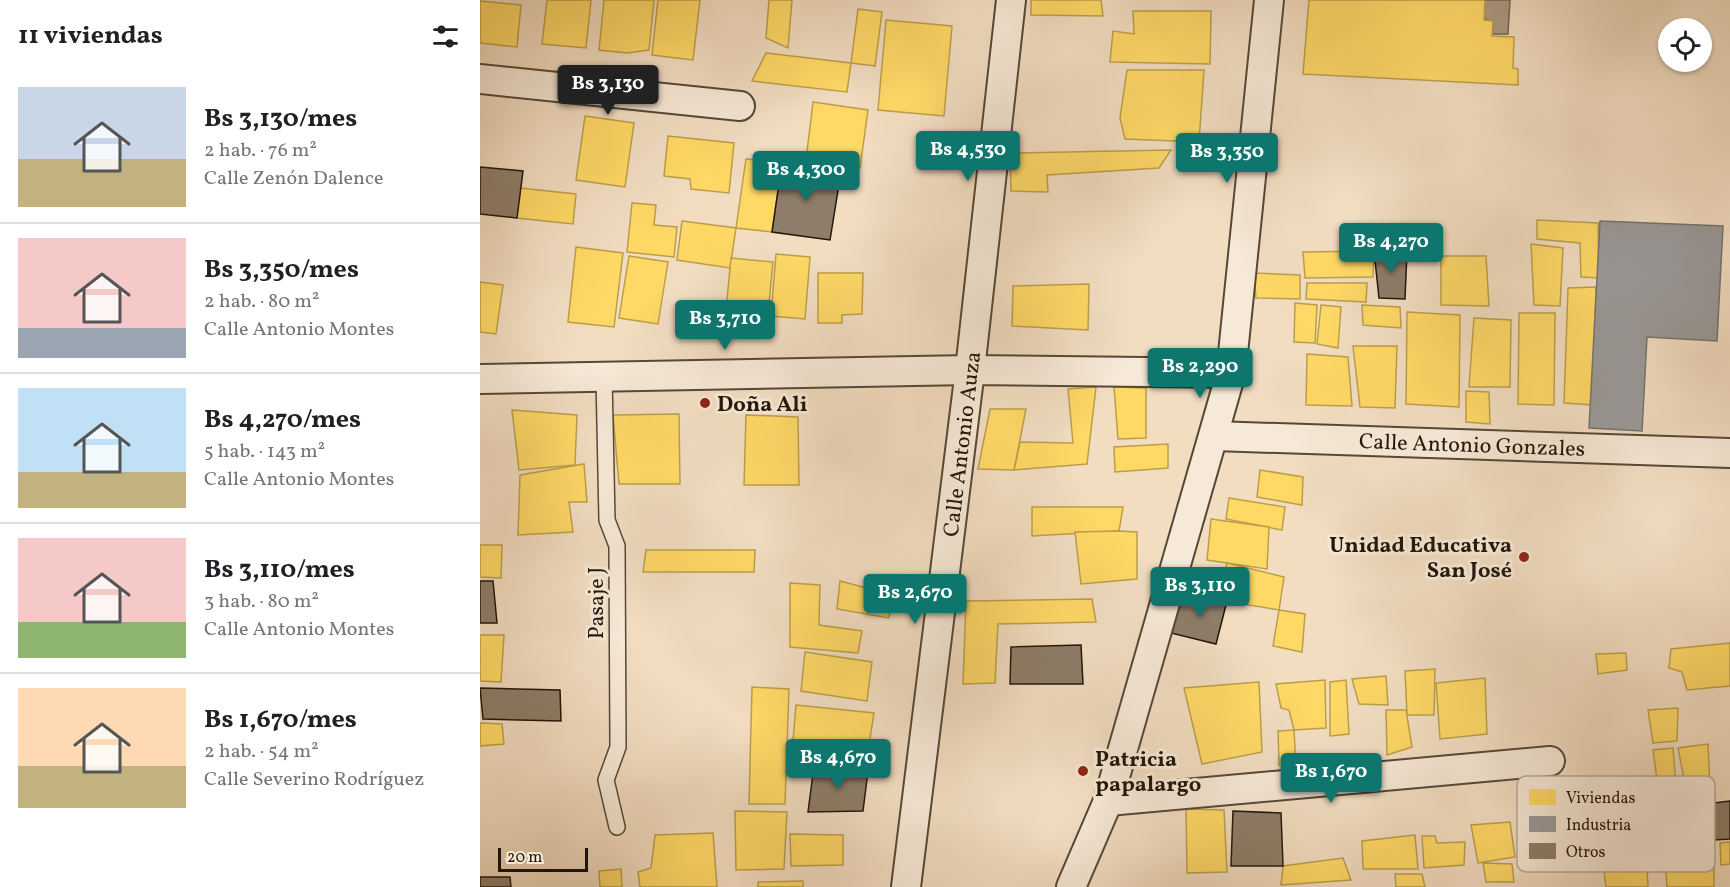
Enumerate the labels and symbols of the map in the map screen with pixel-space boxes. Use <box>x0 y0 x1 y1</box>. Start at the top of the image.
pin: Bs 3,130 <box>546 65 670 116</box>
pin: Bs 4,530 <box>906 131 1030 182</box>
pin: Bs 3,350 <box>1165 133 1289 184</box>
pin: Bs 4,300 <box>744 151 868 202</box>
pin: Bs 4,270 <box>1329 223 1453 274</box>
pin: Bs 3,710 <box>663 300 787 351</box>
pin: Bs 2,290 <box>1138 348 1262 399</box>
street label: Calle Antonio Auza <box>937 350 990 539</box>
place label: Doña Ali <box>717 390 808 421</box>
marker: Doña Ali <box>698 396 712 410</box>
street label: Calle Antonio Gonzales <box>1358 427 1586 466</box>
place label: Unidad Educativa San José <box>1329 531 1512 587</box>
marker: Unidad Educativa San José <box>1517 550 1531 564</box>
street label: Pasaje J <box>582 567 613 639</box>
pin: Bs 3,110 <box>1138 567 1262 618</box>
pin: Bs 2,670 <box>853 574 977 625</box>
pin: Bs 4,670 <box>776 739 900 790</box>
place label: Patricia papalargo <box>1095 745 1201 801</box>
pin: Bs 1,670 <box>1269 753 1393 804</box>
marker: Patricia papalargo <box>1076 764 1090 778</box>
legend <box>1517 776 1715 872</box>
text: Viviendas <box>1566 788 1635 810</box>
text: Industria <box>1566 815 1631 837</box>
text: Otros <box>1566 842 1606 864</box>
scale bar <box>498 845 588 872</box>

